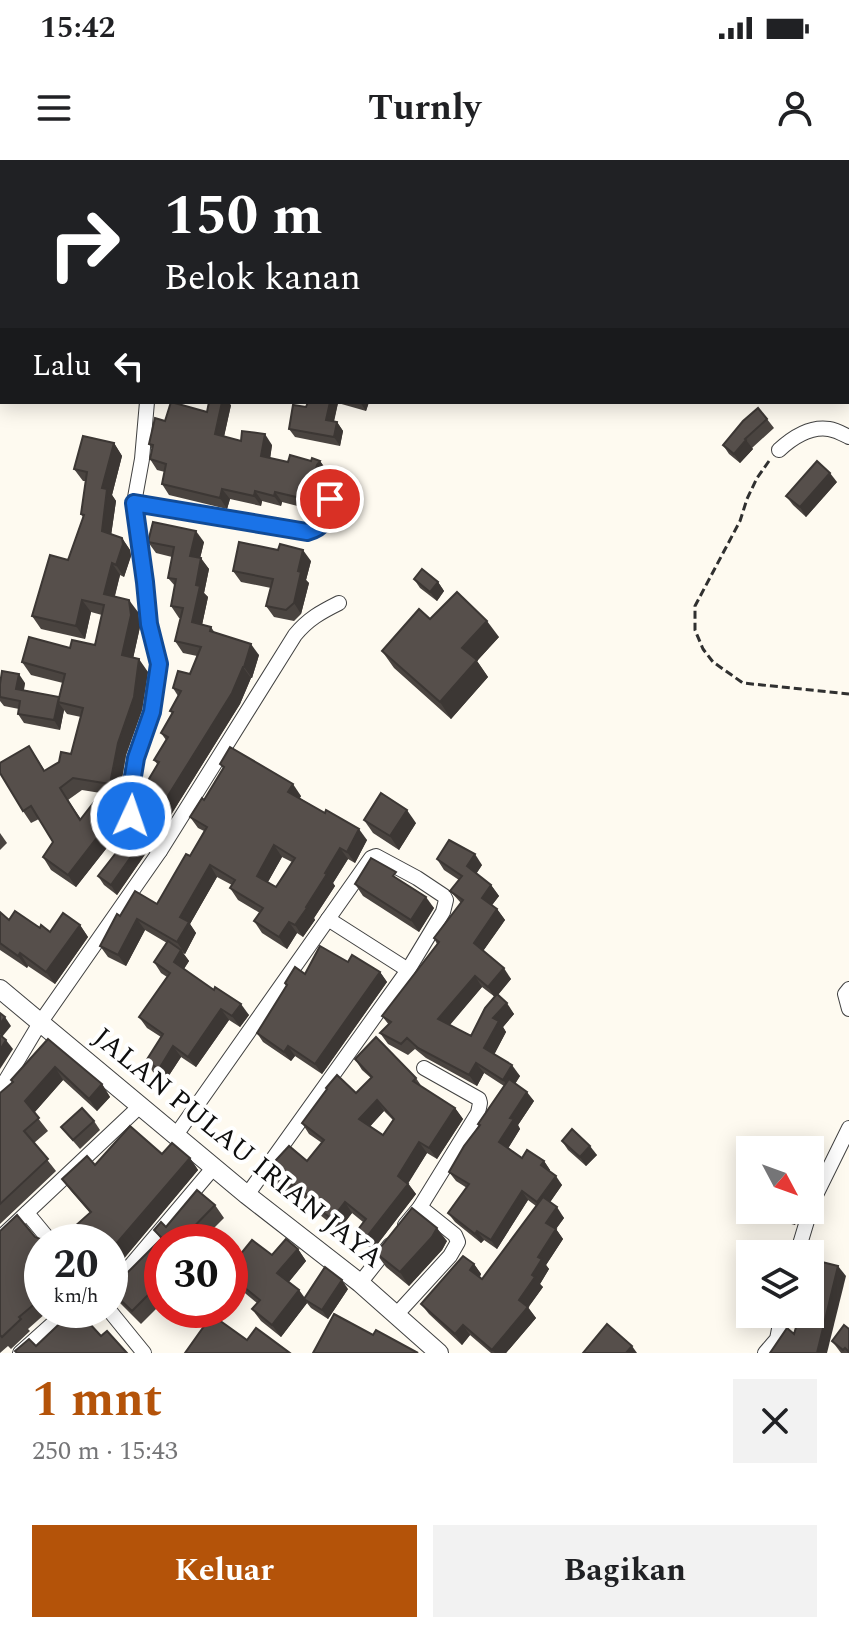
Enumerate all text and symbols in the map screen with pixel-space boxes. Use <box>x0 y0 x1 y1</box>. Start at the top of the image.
text: 15:42 <box>40 5 115 51</box>
text: Turnly <box>368 81 481 136</box>
icon: menu <box>32 86 76 130</box>
icon: person <box>773 86 817 130</box>
text: 150 m <box>164 174 323 259</box>
icon: right <box>32 192 136 296</box>
text: Belok kanan <box>164 251 361 306</box>
text: Lalu <box>32 343 91 389</box>
icon: left <box>107 344 151 388</box>
pin <box>296 465 364 533</box>
icon: arrive <box>308 477 352 521</box>
position arrow <box>89 774 173 858</box>
street label: JALAN PULAU IRIAN JAYA <box>83 1017 393 1279</box>
north arrow <box>736 1136 824 1224</box>
map controls <box>736 1136 824 1328</box>
speed limit sign: 30 <box>144 1224 248 1328</box>
text: 20 <box>54 1235 98 1296</box>
button: layers <box>736 1240 824 1328</box>
text: km/h <box>54 1281 99 1311</box>
text: 1 mnt <box>32 1364 162 1437</box>
button: close <box>733 1379 817 1463</box>
text: 250 m · 15:43 <box>32 1431 178 1471</box>
button: Keluar <box>32 1525 417 1617</box>
button: Bagikan <box>433 1525 817 1617</box>

